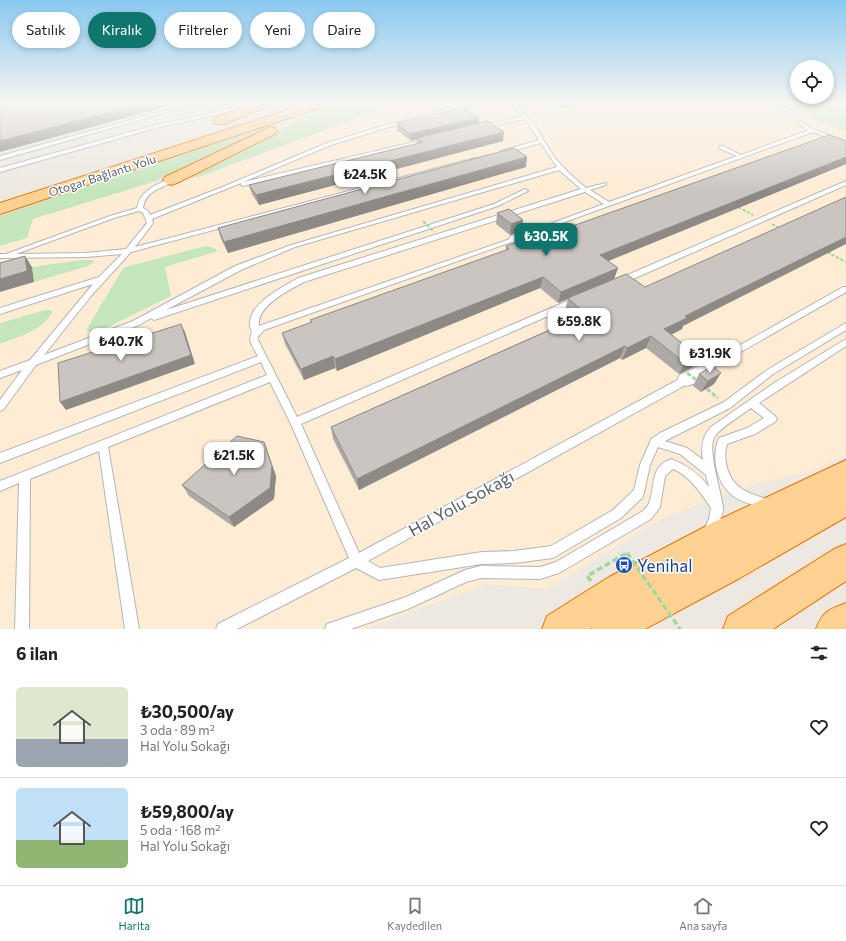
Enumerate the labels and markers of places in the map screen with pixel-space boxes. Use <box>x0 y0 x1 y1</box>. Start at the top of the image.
pin: ₺24.5K <box>332 161 398 195</box>
pin: ₺30.5K <box>513 223 579 257</box>
pin: ₺59.8K <box>546 308 612 342</box>
pin: ₺40.7K <box>88 328 154 362</box>
pin: ₺31.9K <box>677 340 743 374</box>
pin: ₺21.5K <box>201 442 267 476</box>
bus stop icon: Yenihal <box>614 555 634 575</box>
place label: Yenihal <box>637 555 693 576</box>

